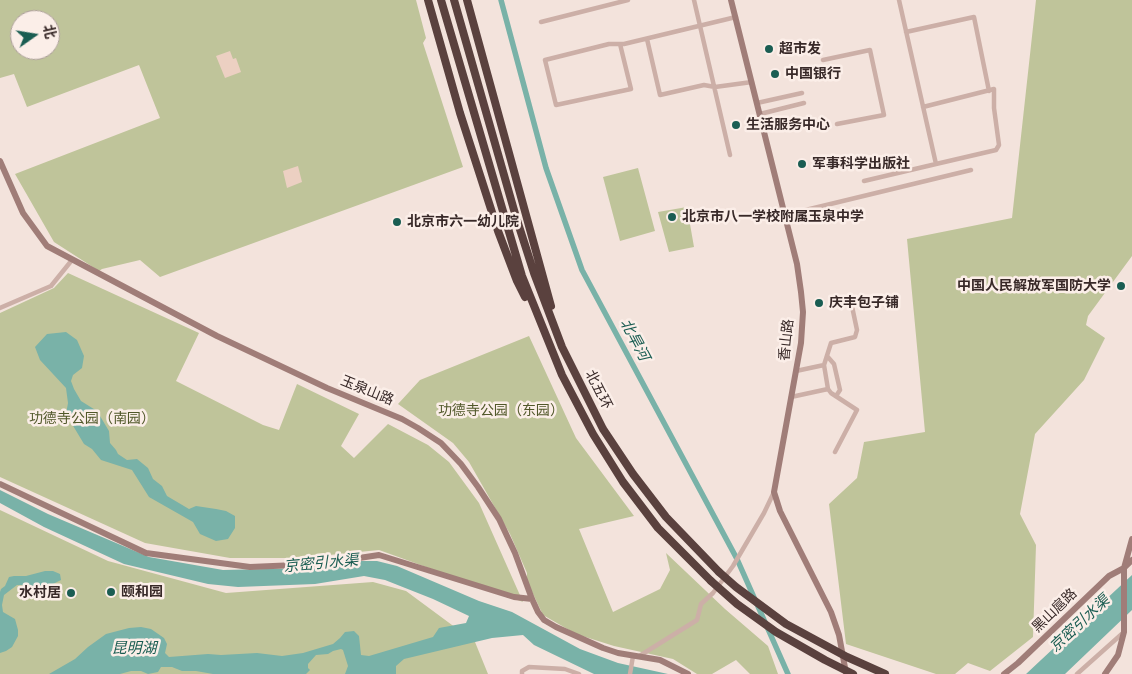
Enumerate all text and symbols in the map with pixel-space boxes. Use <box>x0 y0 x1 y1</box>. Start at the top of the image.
north arrow <box>10 10 60 60</box>
text: 北 <box>39 23 59 40</box>
place label: 超市发 <box>779 41 821 57</box>
marker: 超市发 <box>763 43 775 55</box>
place label: 中国银行 <box>785 66 841 82</box>
marker: 中国银行 <box>769 68 781 80</box>
place label: 生活服务中心 <box>746 117 830 133</box>
marker: 生活服务中心 <box>730 119 742 131</box>
place label: 军事科学出版社 <box>812 156 910 172</box>
marker: 军事科学出版社 <box>796 158 808 170</box>
place label: 北京市八一学校附属玉泉中学 <box>682 209 864 225</box>
marker: 北京市八一学校附属玉泉中学 <box>666 211 678 223</box>
place label: 北京市六一幼儿院 <box>407 214 519 230</box>
marker: 北京市六一幼儿院 <box>391 216 403 228</box>
place label: 中国人民解放军国防大学 <box>957 278 1111 294</box>
marker: 中国人民解放军国防大学 <box>1115 280 1127 292</box>
place label: 庆丰包子铺 <box>829 295 899 311</box>
marker: 庆丰包子铺 <box>813 297 825 309</box>
water label: 北旱河 <box>615 316 653 364</box>
street label: 香山路 <box>776 318 798 362</box>
street label: 北五环 <box>581 367 615 413</box>
street label: 玉泉山路 <box>338 373 396 409</box>
park label: 功德寺公园（东园） <box>438 403 564 419</box>
park label: 功德寺公园（南园） <box>29 411 155 427</box>
water label: 京密引水渠 <box>283 552 359 576</box>
place label: 颐和园 <box>121 584 163 600</box>
place label: 水村居 <box>19 585 61 601</box>
marker: 颐和园 <box>105 586 117 598</box>
street label: 黑山扈路 <box>1029 586 1081 636</box>
marker: 水村居 <box>65 587 77 599</box>
water label: 京密引水渠 <box>1046 592 1114 656</box>
water label: 昆明湖 <box>112 640 156 658</box>

